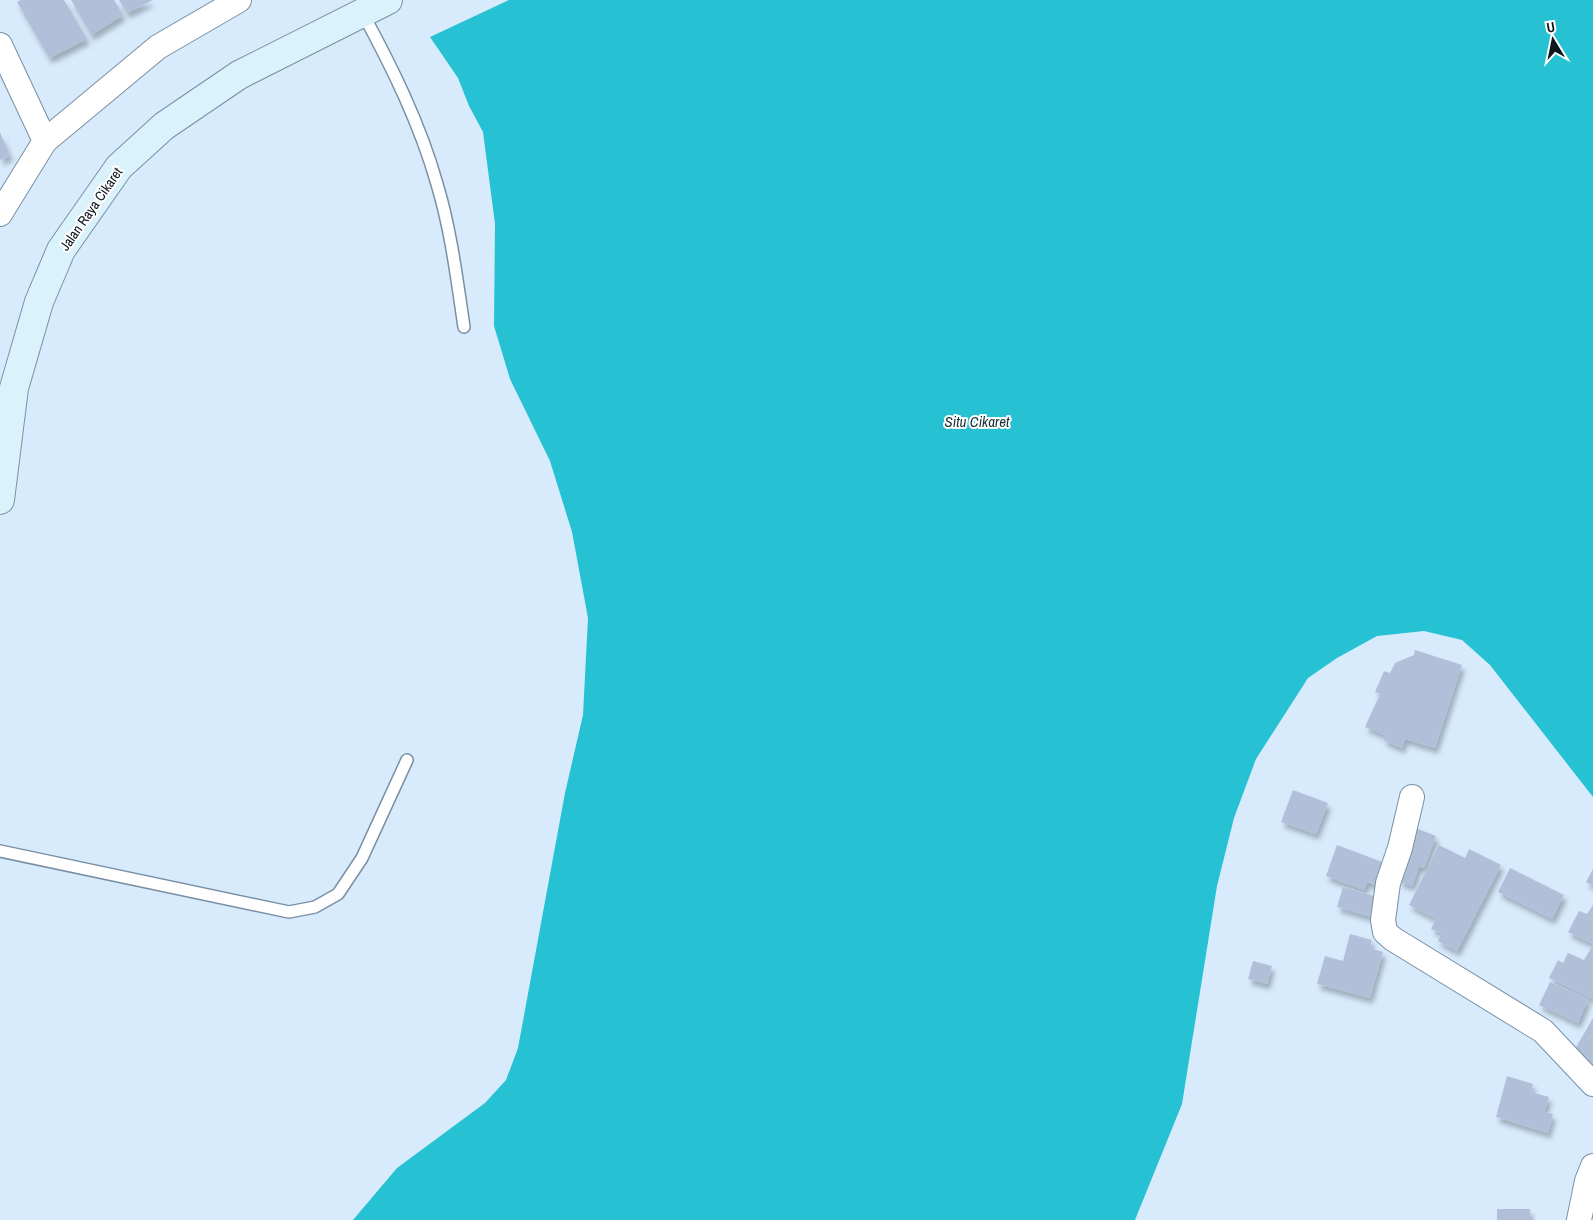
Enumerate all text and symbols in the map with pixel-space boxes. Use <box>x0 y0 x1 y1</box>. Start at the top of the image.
north arrow <box>1528 15 1578 65</box>
text: U <box>1545 18 1556 37</box>
street label: Jalan Raya Cikaret <box>56 164 126 254</box>
water label: Situ Cikaret <box>945 411 1010 432</box>

